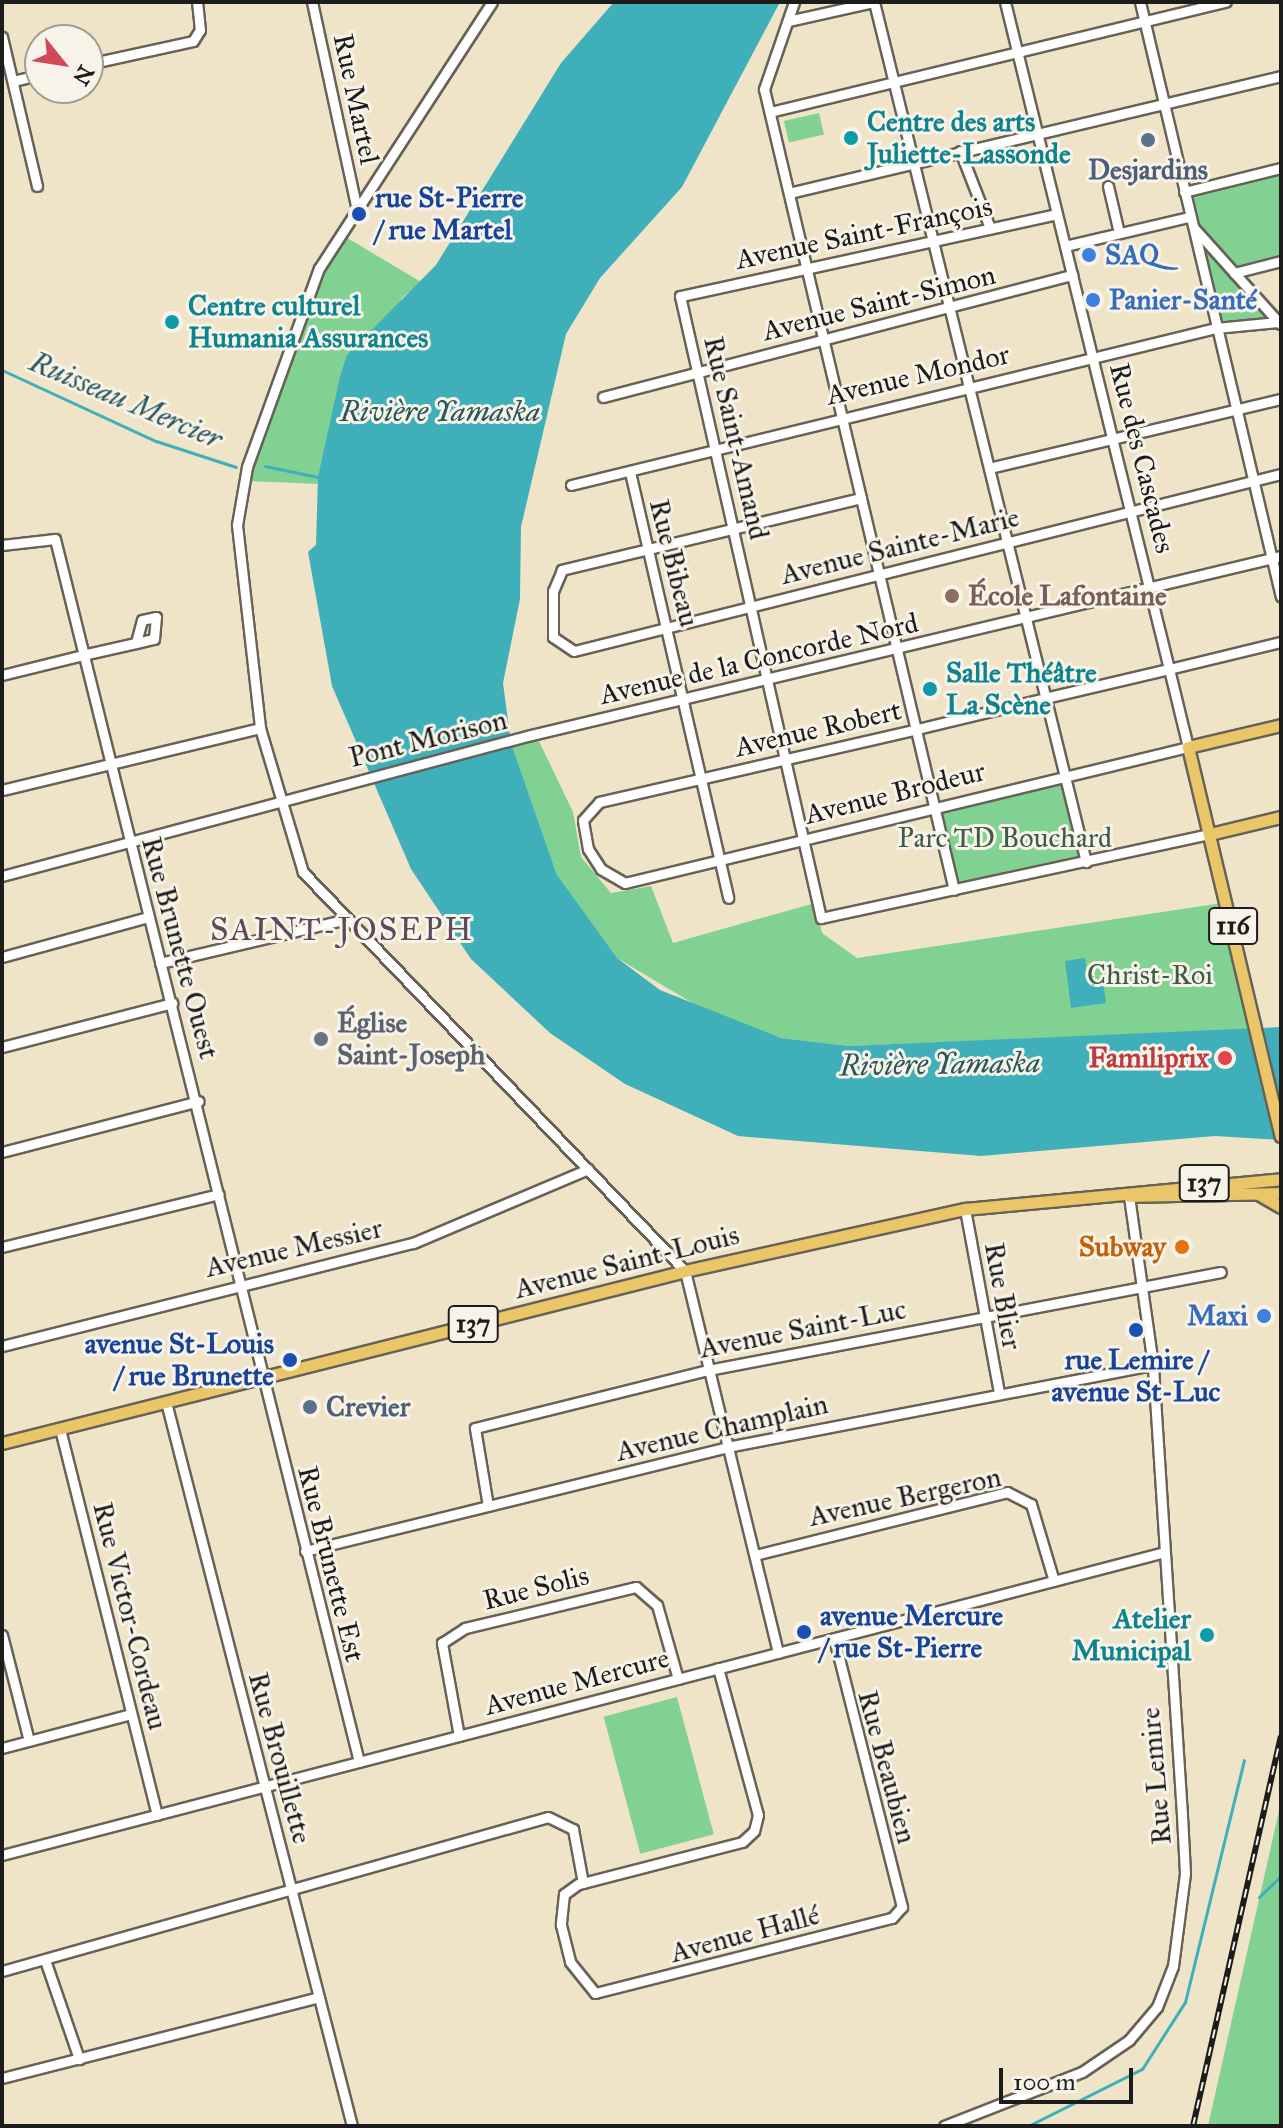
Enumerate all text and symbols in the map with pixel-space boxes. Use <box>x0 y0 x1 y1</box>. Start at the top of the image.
north arrow <box>24 24 104 104</box>
street label: Rue Martel <box>326 31 386 167</box>
text: N <box>67 60 100 90</box>
place label: Centre des arts Juliette-Lassonde <box>867 105 1071 171</box>
marker: Centre des arts Juliette-Lassonde <box>842 129 860 147</box>
marker: Desjardins <box>1139 131 1157 149</box>
place label: Desjardins <box>1088 153 1208 187</box>
place label: rue St-Pierre / rue Martel <box>375 181 524 247</box>
street label: Avenue Saint-François <box>733 189 995 277</box>
marker: rue St-Pierre / rue Martel <box>350 205 368 223</box>
place label: SAQ <box>1105 238 1159 272</box>
marker: SAQ <box>1080 246 1098 264</box>
street label: Avenue Saint-Simon <box>759 258 999 348</box>
place label: Panier-Santé <box>1109 283 1257 317</box>
place label: Centre culturel Humania Assurances <box>188 289 428 355</box>
marker: Panier-Santé <box>1084 291 1102 309</box>
marker: Centre culturel Humania Assurances <box>163 313 181 331</box>
street label: Rue Saint-Amand <box>696 333 776 543</box>
street label: Avenue Mondor <box>823 338 1013 412</box>
water label: Ruisseau Mercier <box>24 343 228 457</box>
street label: Rue des Cascades <box>1102 359 1182 557</box>
water label: Rivière Yamaska <box>340 393 540 429</box>
street label: Rue Bibeau <box>642 496 706 630</box>
street label: Avenue Sainte-Marie <box>777 500 1023 592</box>
place label: École Lafontaine <box>968 579 1167 613</box>
marker: École Lafontaine <box>943 587 961 605</box>
street label: Avenue de la Concorde Nord <box>596 606 922 712</box>
place label: Salle Théâtre La Scène <box>946 656 1097 722</box>
marker: Salle Théâtre La Scène <box>921 680 939 698</box>
street label: Avenue Robert <box>732 694 904 764</box>
street label: Pont Morison <box>346 703 510 775</box>
street label: Avenue Brodeur <box>802 754 988 832</box>
park label: Parc TD Bouchard <box>898 821 1112 855</box>
street label: Rue Brunette Ouest <box>134 833 226 1063</box>
road number: 116 <box>1207 904 1259 948</box>
district label: SAINT-JOSEPH <box>210 911 474 949</box>
park label: Christ-Roi <box>1087 958 1213 992</box>
place label: Église Saint-Joseph <box>337 1006 485 1072</box>
marker: Église Saint-Joseph <box>312 1030 330 1048</box>
place label: Familiprix <box>1088 1041 1209 1075</box>
water label: Rivière Yamaska <box>839 1044 1041 1084</box>
marker: Familiprix <box>1216 1049 1234 1067</box>
road number: 137 <box>1178 1161 1230 1205</box>
street label: Avenue Messier <box>202 1211 386 1285</box>
street label: Avenue Saint-Louis <box>511 1218 743 1306</box>
place label: Subway <box>1079 1230 1166 1264</box>
marker: Subway <box>1173 1238 1191 1256</box>
street label: Rue Blier <box>977 1240 1029 1352</box>
street label: Avenue Saint-Luc <box>697 1293 909 1365</box>
place label: Maxi <box>1187 1299 1248 1333</box>
road number: 137 <box>447 1302 499 1346</box>
marker: Maxi <box>1255 1307 1273 1325</box>
marker: rue Lemire / avenue St-Luc <box>1127 1321 1145 1339</box>
place label: avenue St-Louis / rue Brunette <box>85 1327 274 1393</box>
place label: rue Lemire / avenue St-Luc <box>1052 1343 1220 1409</box>
marker: avenue St-Louis / rue Brunette <box>281 1351 299 1369</box>
street label: Avenue Champlain <box>613 1387 831 1469</box>
place label: Crevier <box>326 1390 410 1424</box>
marker: Crevier <box>301 1398 319 1416</box>
street label: Avenue Bergeron <box>806 1460 1004 1534</box>
street label: Rue Brunette Est <box>290 1463 372 1665</box>
street label: Rue Victor-Cordeau <box>85 1499 175 1733</box>
street label: Rue Solis <box>480 1559 592 1617</box>
place label: avenue Mercure / rue St-Pierre <box>820 1599 1003 1665</box>
place label: Atelier Municipal <box>1072 1602 1191 1668</box>
marker: avenue Mercure / rue St-Pierre <box>795 1623 813 1641</box>
marker: Atelier Municipal <box>1198 1626 1216 1644</box>
street label: Avenue Mercure <box>481 1641 673 1723</box>
street label: Rue Brouillette <box>241 1669 319 1847</box>
street label: Rue Beaubien <box>850 1687 924 1847</box>
street label: Rue Lemire <box>1133 1706 1179 1846</box>
street label: Avenue Hallé <box>667 1898 823 1970</box>
scale bar <box>1003 2052 1137 2102</box>
text: 100 m <box>1013 2067 1076 2097</box>

